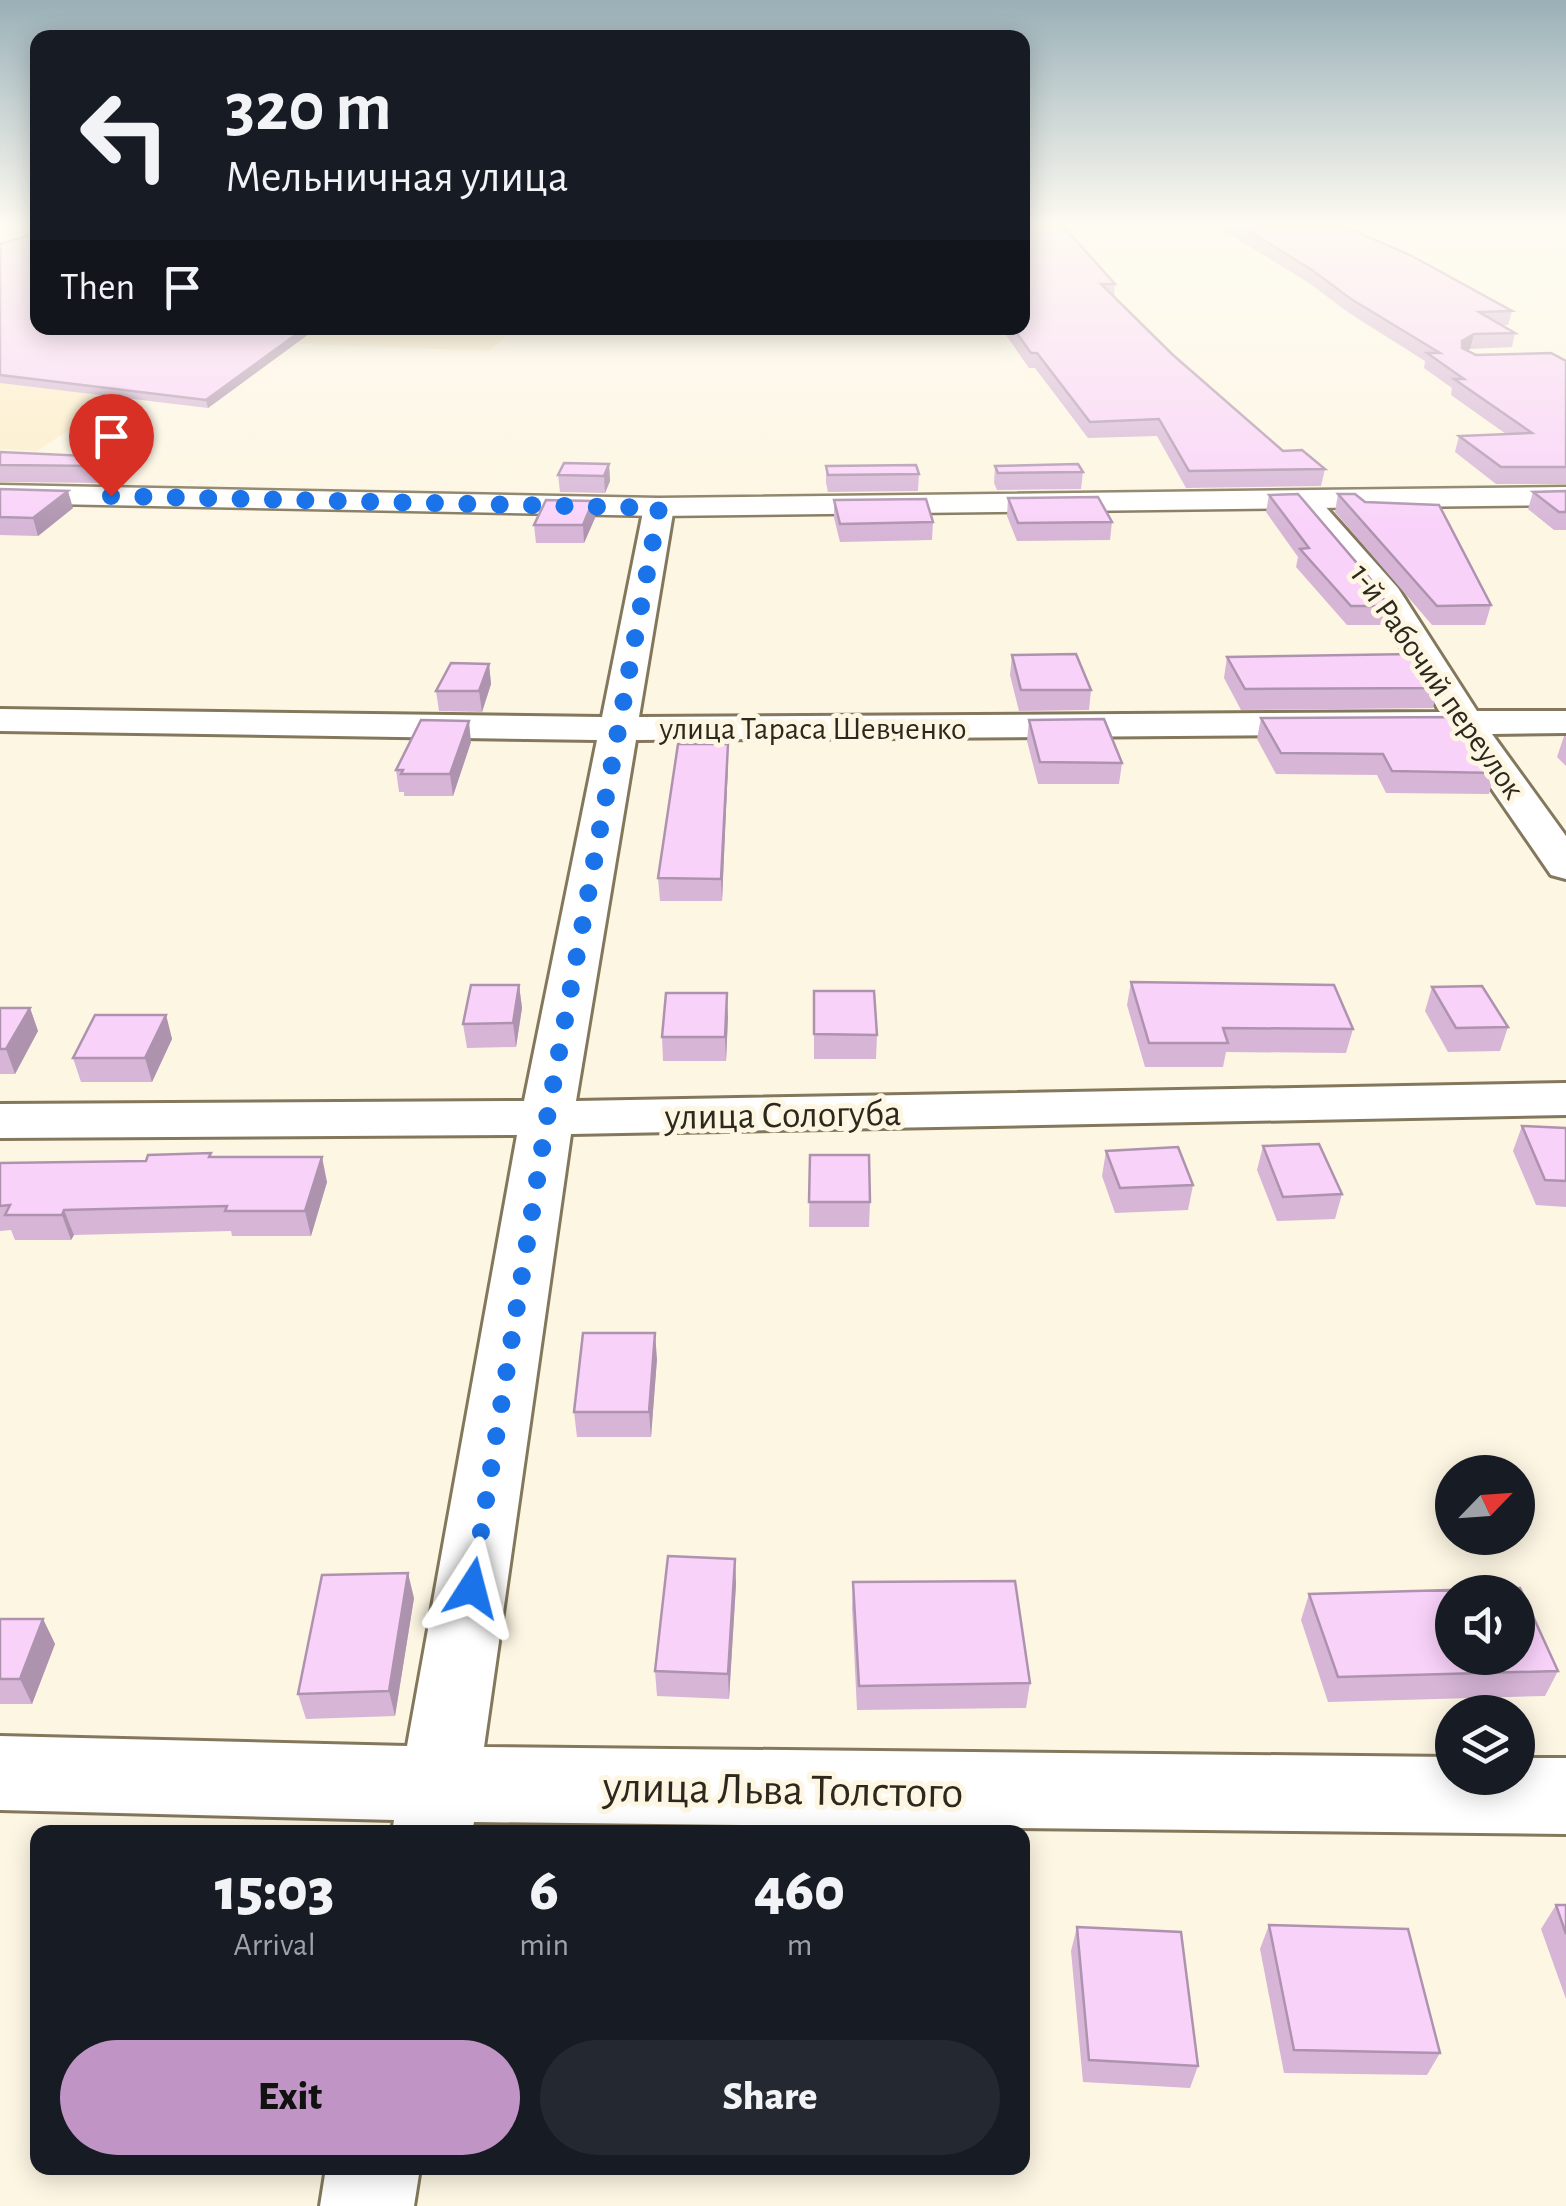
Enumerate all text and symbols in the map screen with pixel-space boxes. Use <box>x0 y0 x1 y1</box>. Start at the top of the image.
icon: left <box>60 70 190 200</box>
text: 320 m <box>225 73 392 143</box>
text: Мельничная улица <box>225 155 569 200</box>
icon: arrive <box>155 260 210 315</box>
text: Then <box>60 269 135 307</box>
pin <box>69 394 154 497</box>
icon: arrive <box>84 409 139 464</box>
street label: 1-й Рабочий переулок <box>1344 558 1530 805</box>
street label: улица Тараса Шевченко <box>658 713 967 745</box>
street label: улица Сологуба <box>663 1095 902 1137</box>
north arrow <box>1435 1455 1535 1555</box>
map controls <box>1435 1455 1535 1795</box>
position arrow <box>420 1536 524 1640</box>
button: sound <box>1435 1575 1535 1675</box>
button: layers <box>1435 1695 1535 1795</box>
street label: улица Льва Толстого <box>601 1765 964 1816</box>
text: 15:03 <box>215 1861 334 1921</box>
text: 6 <box>529 1861 559 1921</box>
text: 460 <box>754 1861 845 1921</box>
text: Arrival <box>233 1929 316 1961</box>
text: min <box>519 1929 569 1961</box>
text: m <box>787 1929 812 1961</box>
button: Exit <box>60 2040 520 2155</box>
button: Share <box>540 2040 1000 2155</box>

